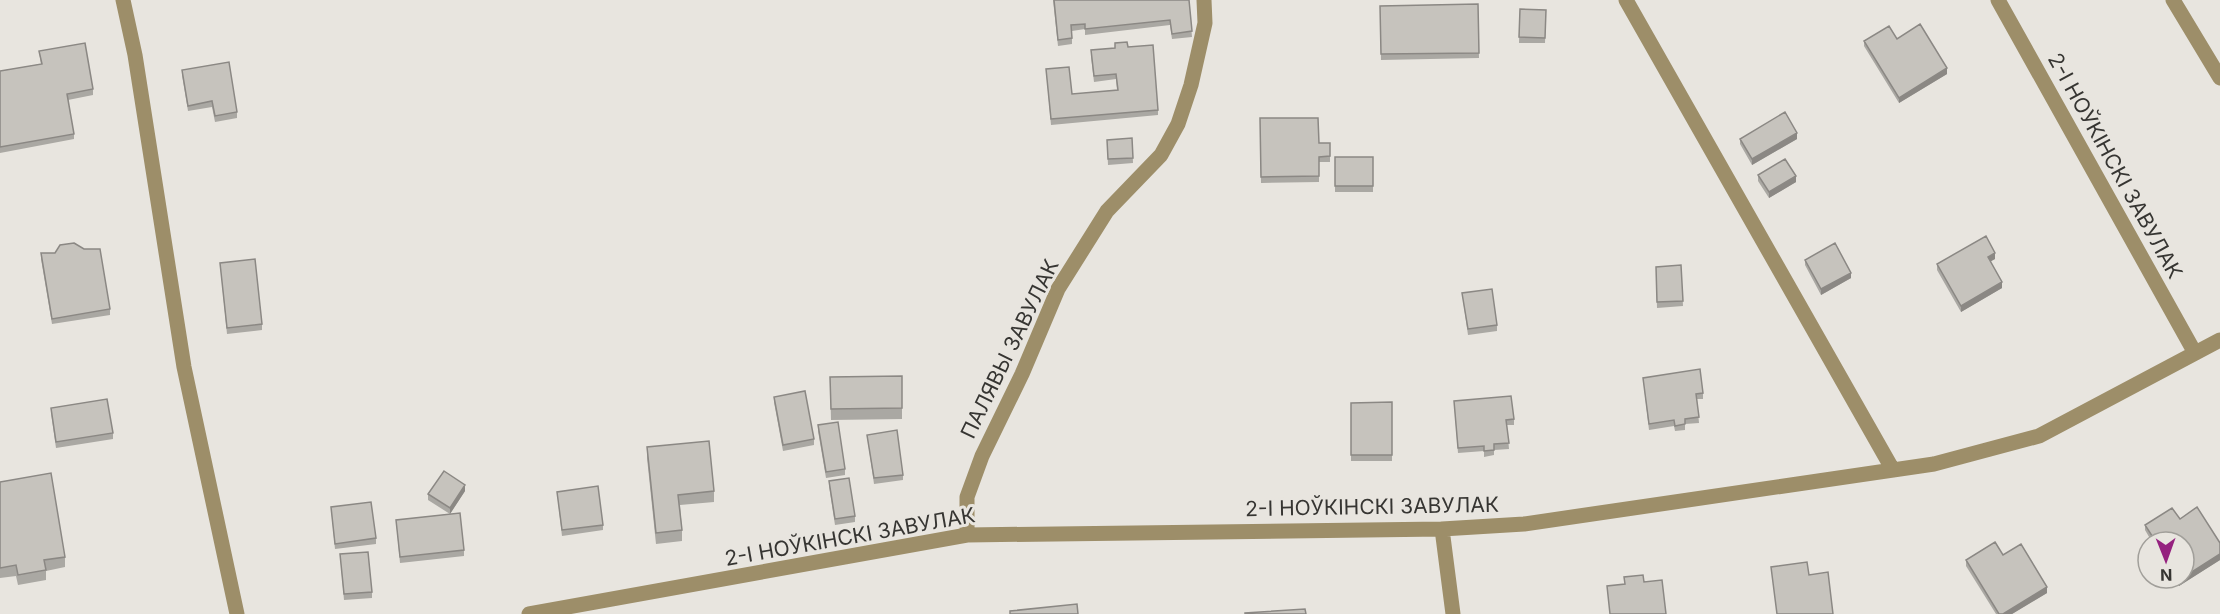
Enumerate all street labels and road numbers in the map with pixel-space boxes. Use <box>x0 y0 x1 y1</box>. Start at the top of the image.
street label: 2-І НОЎКІНСКІ ЗАВУЛАК <box>2043 48 2189 283</box>
street label: ПАЛЯВЫ ЗАВУЛАК <box>955 255 1064 442</box>
street label: 2-І НОЎКІНСКІ ЗАВУЛАК <box>1245 491 1499 521</box>
street label: 2-І НОЎКІНСКІ ЗАВУЛАК <box>723 501 977 571</box>

